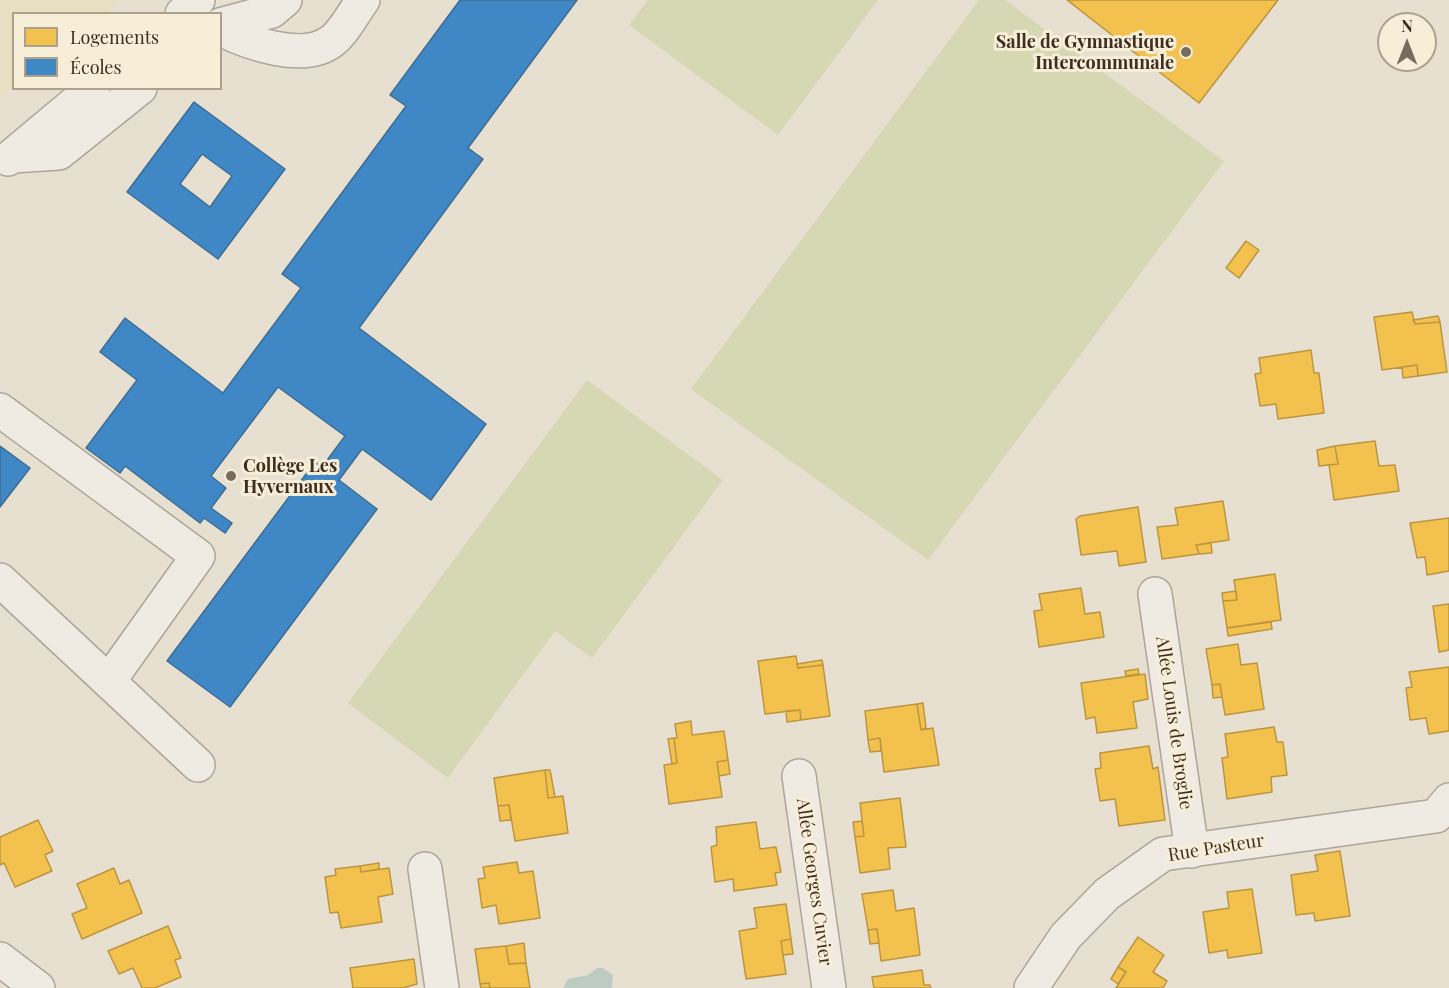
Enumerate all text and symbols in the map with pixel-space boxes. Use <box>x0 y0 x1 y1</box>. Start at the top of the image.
legend <box>12 12 222 90</box>
north arrow <box>1377 12 1437 72</box>
text: N <box>1401 15 1413 36</box>
text: Logements <box>70 25 159 49</box>
place label: Salle de Gymnastique Intercommunale <box>996 31 1174 74</box>
marker: Salle de Gymnastique Intercommunale <box>1179 45 1193 59</box>
text: Écoles <box>70 55 122 79</box>
place label: Collège Les Hyvernaux <box>243 455 337 498</box>
marker: Collège Les Hyvernaux <box>224 469 238 483</box>
street label: Allée Louis de Broglie <box>1151 635 1197 811</box>
street label: Allée Georges Cuvier <box>792 797 836 967</box>
street label: Rue Pasteur <box>1166 830 1266 866</box>

